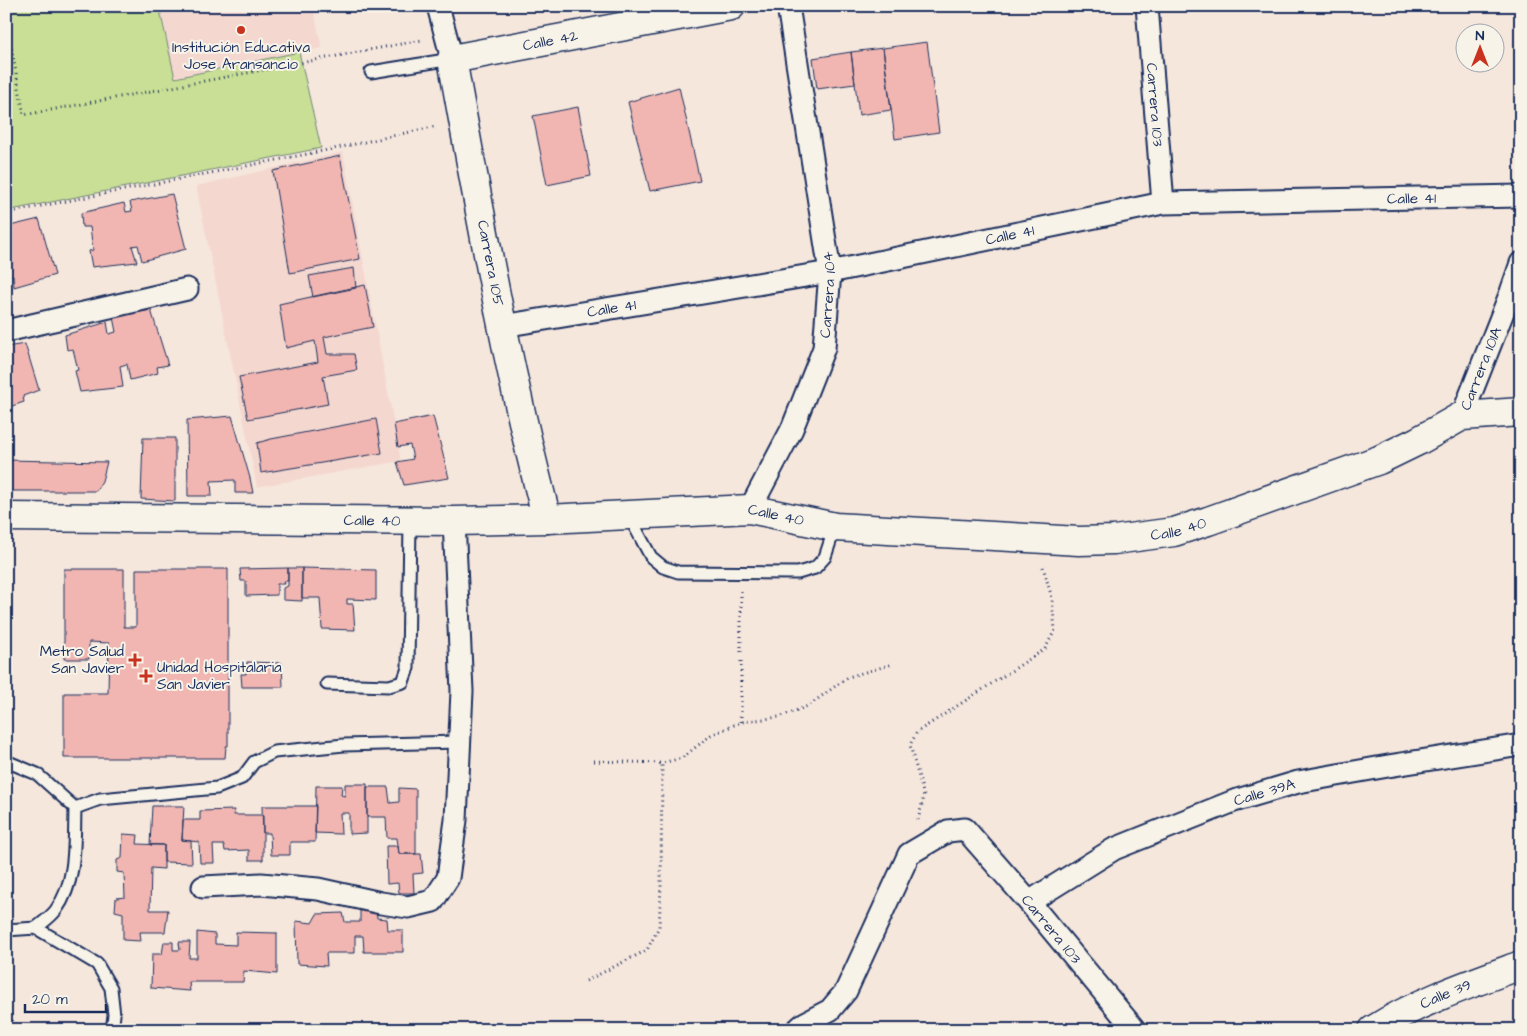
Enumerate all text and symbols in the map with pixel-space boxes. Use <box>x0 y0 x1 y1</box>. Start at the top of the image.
north arrow <box>1454 22 1504 72</box>
marker: Institución Educativa Jose Aransancio <box>235 24 247 36</box>
street label: Calle 42 <box>521 25 580 56</box>
text: N <box>1476 26 1485 46</box>
place label: Institución Educativa Jose Aransancio <box>172 37 310 75</box>
street label: Carrera 103 <box>1141 62 1168 148</box>
street label: Calle 41 <box>1387 188 1436 210</box>
street label: Carrera 105 <box>472 218 509 308</box>
street label: Calle 41 <box>984 220 1036 251</box>
street label: Carrera 104 <box>815 250 841 339</box>
street label: Calle 41 <box>586 294 638 323</box>
street label: Carrera 101A <box>1455 324 1507 413</box>
street label: Calle 40 <box>746 499 807 531</box>
street label: Calle 40 <box>343 510 401 532</box>
street label: Calle 40 <box>1149 512 1210 546</box>
place label: Metro Salud San Javier <box>40 641 124 679</box>
marker: Metro Salud San Javier <box>128 653 142 667</box>
place label: Unidad Hospitalaria San Javier <box>157 657 282 695</box>
marker: Unidad Hospitalaria San Javier <box>139 669 153 683</box>
street label: Calle 39A <box>1231 773 1298 812</box>
street label: Carrera 103 <box>1016 890 1086 969</box>
street label: Calle 39 <box>1417 974 1474 1014</box>
scale bar <box>25 981 106 1013</box>
text: 20 m <box>32 989 68 1010</box>

